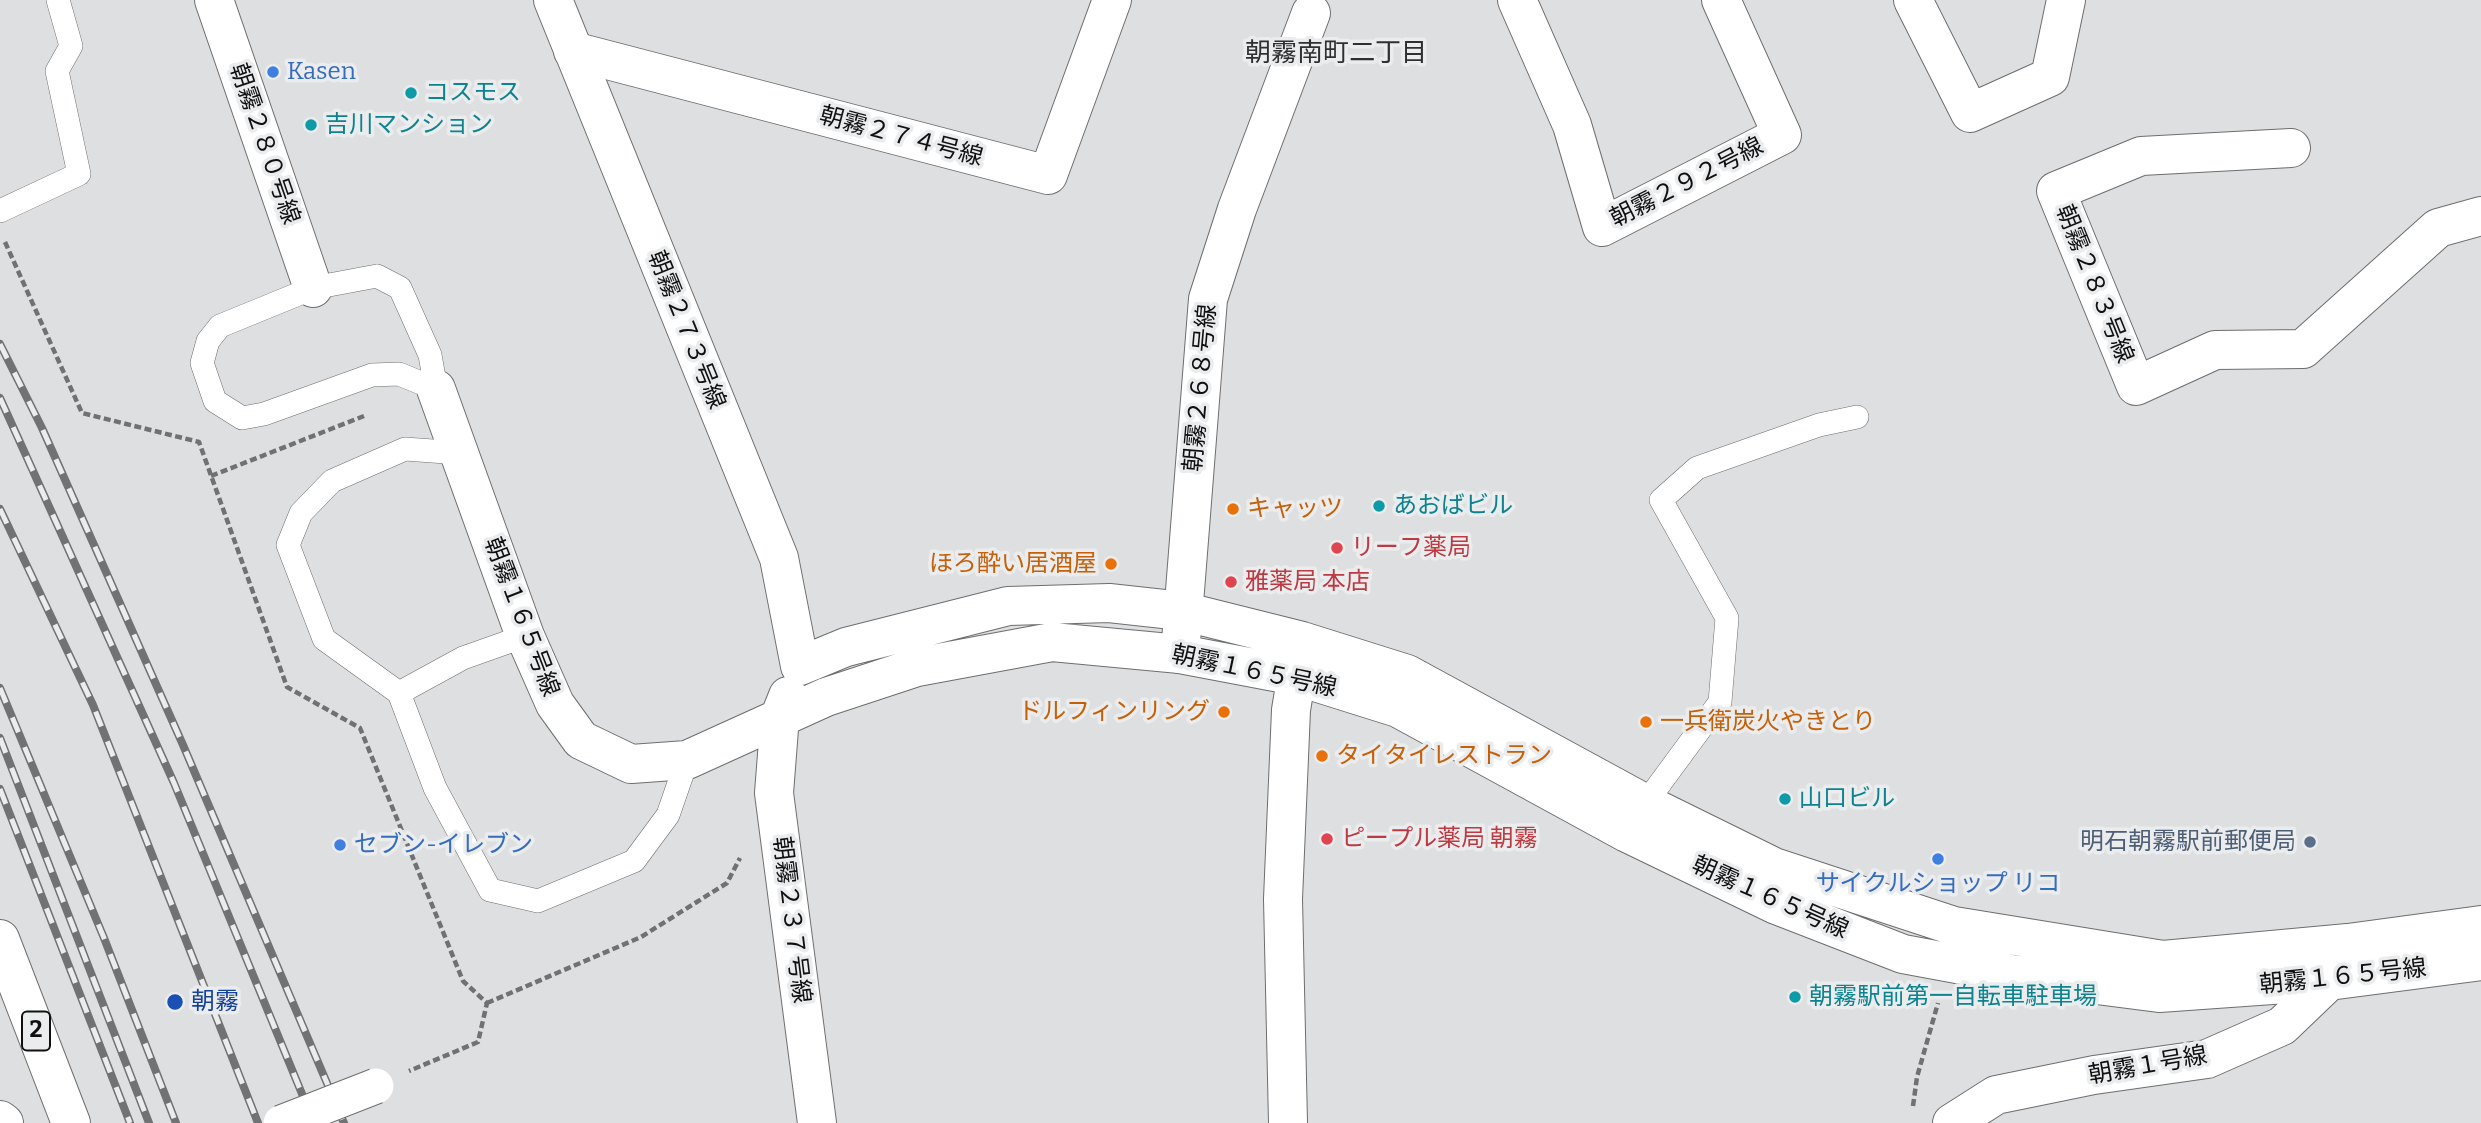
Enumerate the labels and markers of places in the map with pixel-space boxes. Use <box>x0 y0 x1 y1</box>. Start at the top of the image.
place label: Kasen <box>287 58 356 86</box>
marker: Kasen <box>265 64 281 80</box>
place label: コスモス <box>425 79 521 107</box>
marker: コスモス <box>403 85 419 101</box>
place label: 吉川マンション <box>325 111 493 139</box>
marker: 吉川マンション <box>303 117 319 133</box>
place label: あおばビル <box>1393 492 1513 520</box>
place label: キャッツ <box>1247 495 1343 523</box>
marker: あおばビル <box>1371 498 1387 514</box>
marker: キャッツ <box>1225 501 1241 517</box>
place label: リーフ薬局 <box>1351 534 1471 562</box>
marker: リーフ薬局 <box>1329 540 1345 556</box>
place label: ほろ酔い居酒屋 <box>929 550 1097 578</box>
marker: ほろ酔い居酒屋 <box>1103 556 1119 572</box>
place label: 雅薬局 本店 <box>1245 568 1370 596</box>
marker: 雅薬局 本店 <box>1223 574 1239 590</box>
place label: ドルフィンリング <box>1018 698 1210 726</box>
marker: ドルフィンリング <box>1216 704 1232 720</box>
place label: 一兵衛炭火やきとり <box>1660 708 1876 736</box>
marker: 一兵衛炭火やきとり <box>1638 714 1654 730</box>
place label: タイタイレストラン <box>1336 742 1552 770</box>
marker: タイタイレストラン <box>1314 748 1330 764</box>
place label: 山口ビル <box>1799 785 1895 813</box>
marker: 山口ビル <box>1777 791 1793 807</box>
place label: ピープル薬局 朝霧 <box>1341 825 1538 853</box>
place label: 明石朝霧駅前郵便局 <box>2080 828 2296 856</box>
place label: セブン-イレブン <box>354 831 533 859</box>
marker: ピープル薬局 朝霧 <box>1319 831 1335 847</box>
marker: 明石朝霧駅前郵便局 <box>2302 834 2318 850</box>
marker: セブン-イレブン <box>332 837 348 853</box>
marker: サイクルショップ リコ <box>1930 851 1946 867</box>
place label: サイクルショップ リコ <box>1816 870 2060 898</box>
place label: 朝霧駅前第一自転車駐車場 <box>1809 983 2097 1011</box>
place label: 朝霧 <box>191 988 239 1016</box>
marker: 朝霧駅前第一自転車駐車場 <box>1787 989 1803 1005</box>
marker: 朝霧 <box>165 992 185 1012</box>

